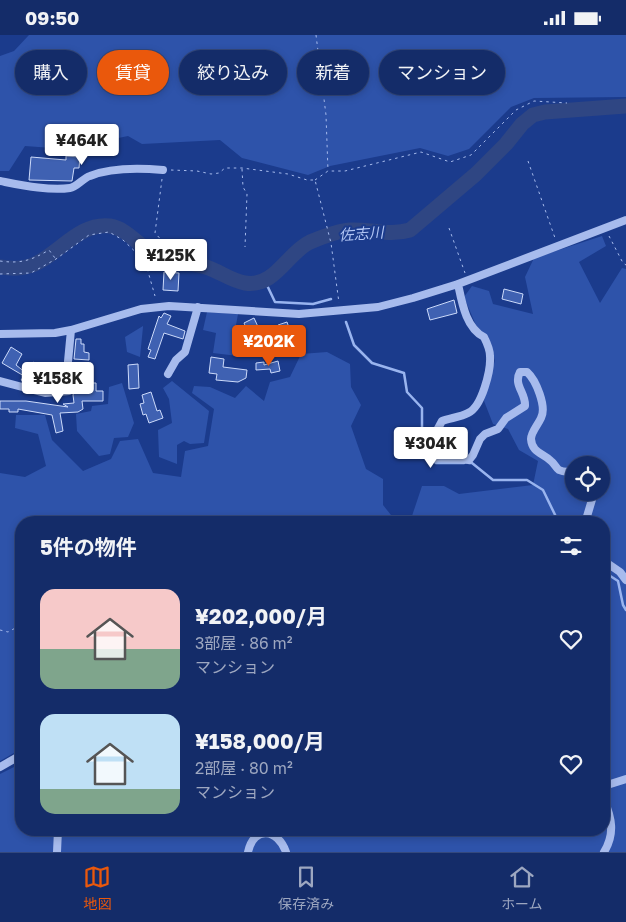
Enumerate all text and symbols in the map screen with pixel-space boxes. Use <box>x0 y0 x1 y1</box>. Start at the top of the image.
text: 09:50 <box>25 6 79 29</box>
chip: 購入 <box>15 50 87 95</box>
chip: 賃貸 <box>97 50 169 95</box>
chip: 絞り込み <box>179 50 287 95</box>
chip: 新着 <box>297 50 369 95</box>
chip: マンション <box>379 50 505 95</box>
pin: ¥464K <box>47 123 117 166</box>
text: ¥464K <box>56 130 108 150</box>
water label: 佐志川 <box>338 222 386 244</box>
pin: ¥125K <box>136 239 206 281</box>
text: ¥125K <box>146 245 196 265</box>
pin: ¥202K <box>234 325 304 367</box>
text: ¥202K <box>243 331 295 351</box>
pin: ¥158K <box>23 361 93 404</box>
text: ¥158K <box>33 368 83 388</box>
pin: ¥304K <box>396 427 466 469</box>
text: ¥304K <box>405 433 457 453</box>
map controls <box>565 456 610 501</box>
button: locate <box>565 456 610 501</box>
icon: filters <box>557 532 585 560</box>
text: 5件の物件 <box>40 534 137 560</box>
text: ¥202,000/月 <box>195 603 327 629</box>
icon: home <box>80 609 140 669</box>
icon: heart <box>557 625 585 653</box>
text: 3部屋 · 86 m² <box>195 633 293 653</box>
text: マンション <box>195 657 275 677</box>
text: ¥158,000/月 <box>195 728 325 754</box>
icon: home <box>80 734 140 794</box>
icon: heart <box>557 750 585 778</box>
text: 2部屋 · 80 m² <box>195 758 293 778</box>
text: マンション <box>195 782 275 802</box>
tab: 地図 <box>83 863 111 913</box>
tab: 保存済み <box>278 863 334 913</box>
tab: ホーム <box>501 863 543 913</box>

